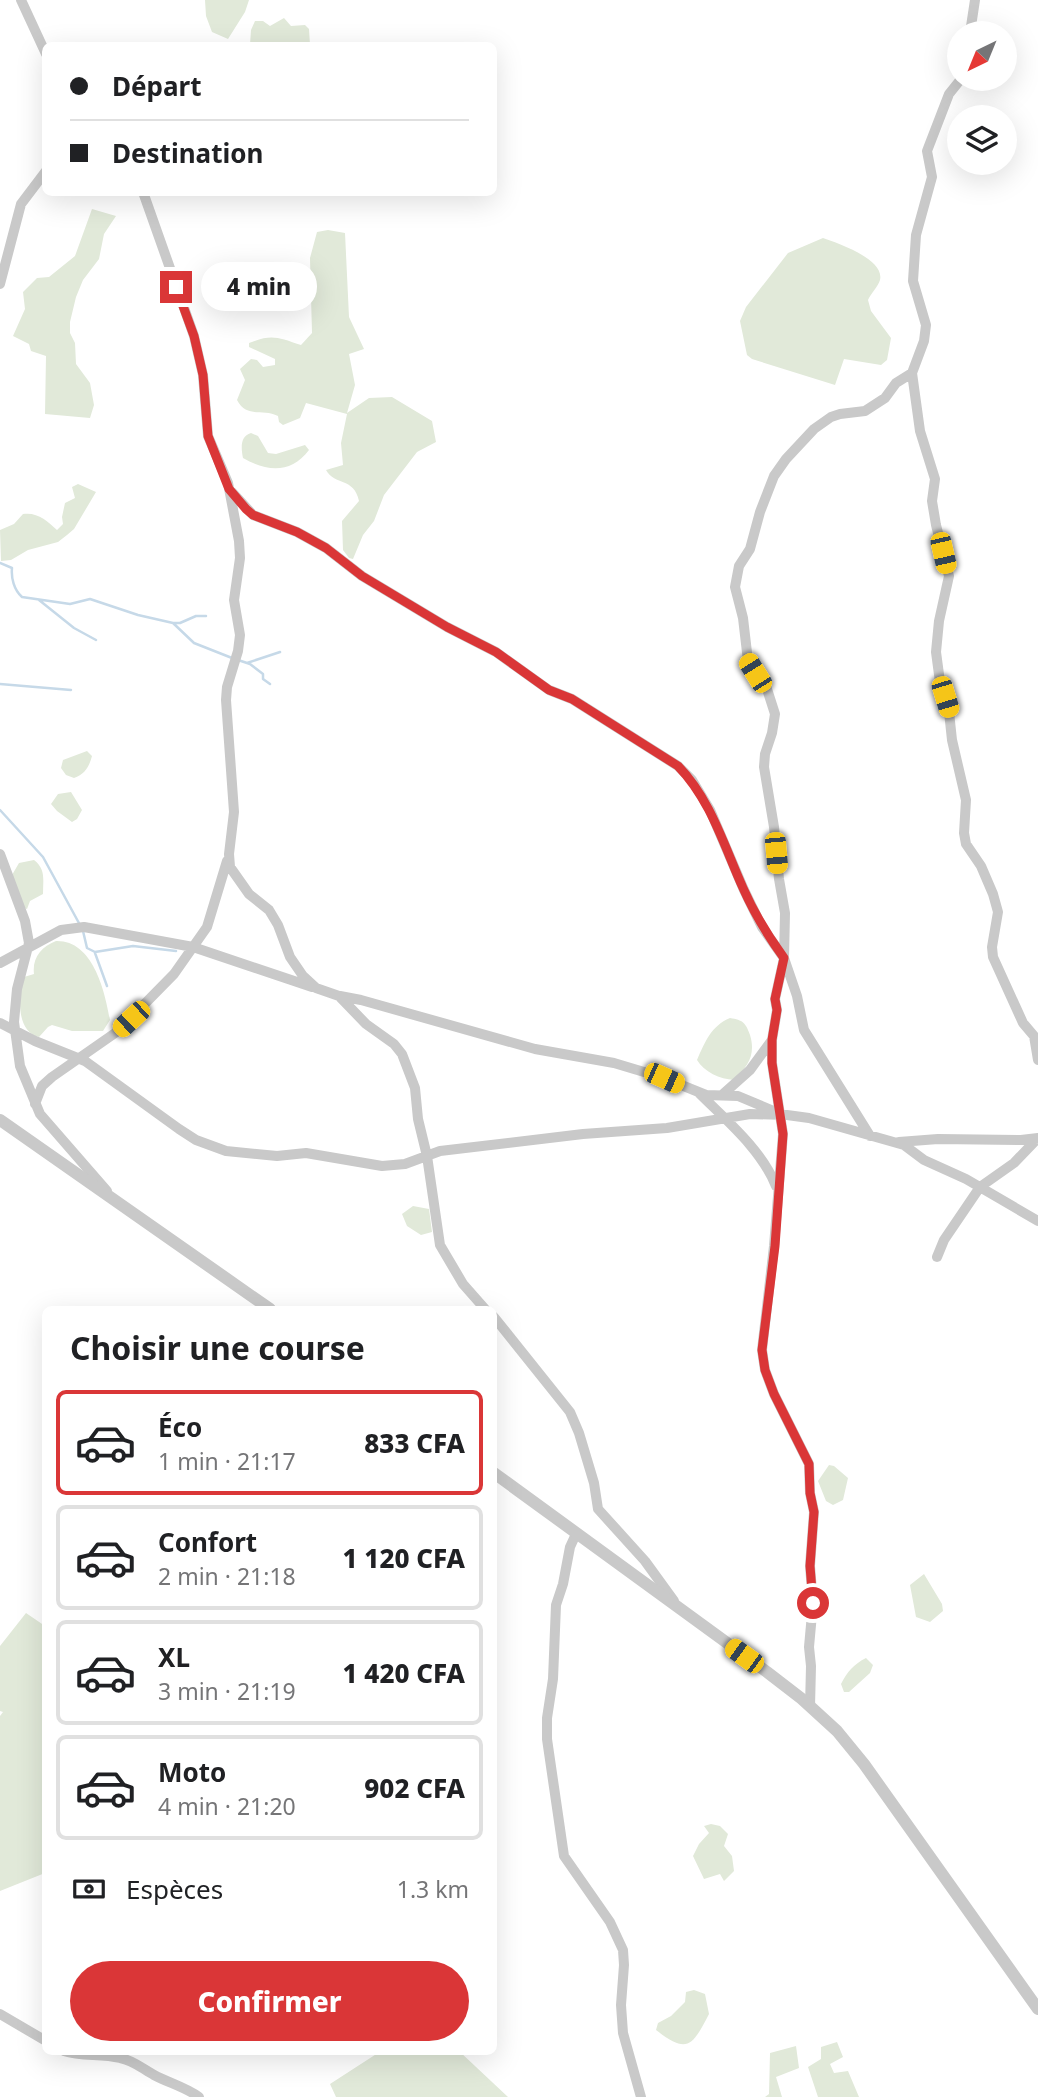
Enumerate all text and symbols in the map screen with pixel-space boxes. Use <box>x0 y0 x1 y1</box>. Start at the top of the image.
north arrow <box>947 21 1017 91</box>
map controls <box>947 21 1017 175</box>
text: Départ <box>112 68 201 104</box>
button: layers <box>947 105 1017 175</box>
text: Destination <box>112 135 263 171</box>
callout: 4 min <box>200 262 316 312</box>
text: 4 min <box>227 270 291 302</box>
route end <box>160 271 192 303</box>
car <box>929 530 958 576</box>
car <box>735 650 776 696</box>
car <box>929 674 962 720</box>
car <box>764 831 789 875</box>
car <box>109 997 154 1041</box>
car <box>641 1060 688 1096</box>
text: Choisir une course <box>70 1326 365 1369</box>
text: Éco <box>158 1409 202 1445</box>
icon: car <box>74 1411 137 1474</box>
text: 833 CFA <box>364 1425 465 1461</box>
text: 1 min · 21:17 <box>158 1445 296 1477</box>
text: Confort <box>158 1524 257 1560</box>
icon: car <box>74 1526 137 1589</box>
text: 1 120 CFA <box>343 1540 465 1576</box>
text: 2 min · 21:18 <box>158 1560 296 1592</box>
route start <box>797 1587 829 1619</box>
car <box>721 1635 768 1677</box>
text: XL <box>158 1639 190 1675</box>
icon: car <box>74 1641 137 1704</box>
text: 1 420 CFA <box>343 1655 465 1691</box>
text: 3 min · 21:19 <box>158 1675 296 1707</box>
text: Moto <box>158 1754 226 1790</box>
icon: car <box>74 1756 137 1819</box>
text: 902 CFA <box>364 1770 465 1806</box>
text: 4 min · 21:20 <box>158 1790 296 1822</box>
icon: cash <box>70 1870 108 1908</box>
text: Espèces <box>126 1871 223 1907</box>
text: 1.3 km <box>397 1873 469 1905</box>
button: Confirmer <box>70 1961 469 2041</box>

